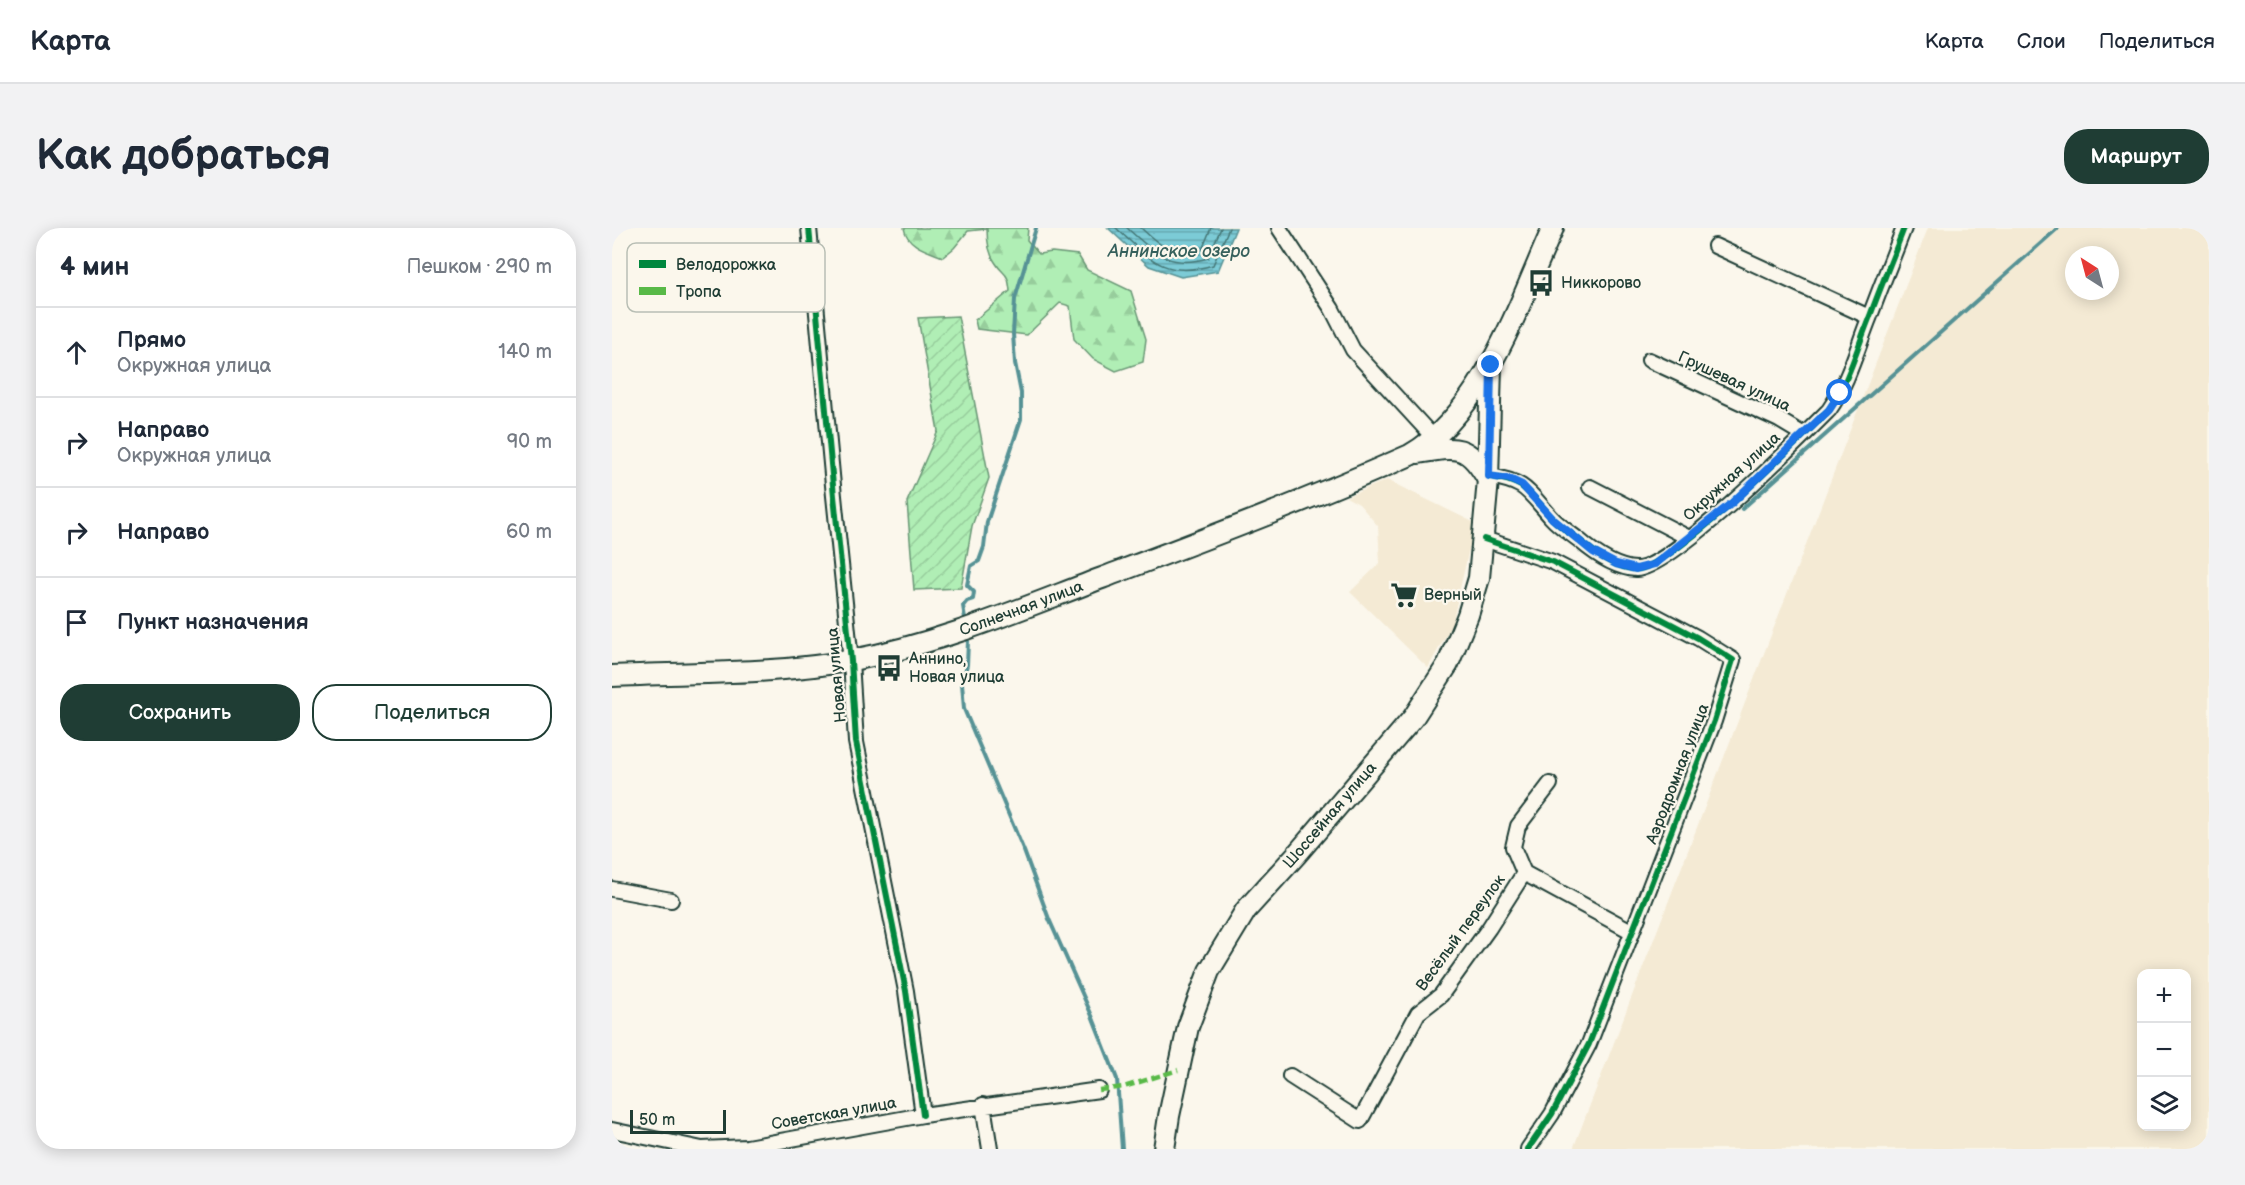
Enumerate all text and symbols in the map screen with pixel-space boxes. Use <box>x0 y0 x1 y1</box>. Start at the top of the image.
text: Карта <box>30 25 110 58</box>
text: Карта <box>1925 29 1984 54</box>
text: Слои <box>2017 29 2066 54</box>
text: Поделиться <box>2099 29 2215 54</box>
button: Маршрут <box>2064 129 2209 184</box>
text: Как добраться <box>36 131 331 182</box>
water label: Аннинское озеро <box>1107 241 1251 262</box>
legend <box>627 243 825 312</box>
north arrow <box>2065 246 2119 300</box>
text: 4 мин <box>60 252 129 283</box>
text: Пешком · 290 m <box>406 255 552 279</box>
text: Велодорожка <box>676 256 777 275</box>
bus stop icon: Никкорово <box>1526 268 1556 298</box>
place label: Никкорово <box>1561 274 1641 293</box>
text: Тропа <box>676 283 722 302</box>
text: Прямо <box>117 327 186 354</box>
icon: ahead <box>60 336 93 369</box>
text: 140 m <box>498 340 552 364</box>
street label: Грушевая улица <box>1675 348 1794 417</box>
route end <box>1477 351 1503 377</box>
text: Окружная улица <box>117 354 271 378</box>
route start <box>1826 379 1852 405</box>
text: Направо <box>117 417 209 444</box>
icon: right <box>60 426 93 459</box>
street label: Окружная улица <box>1680 428 1785 525</box>
text: 90 m <box>507 430 552 454</box>
text: Окружная улица <box>117 444 271 468</box>
icon: right <box>60 516 93 549</box>
text: Направо <box>117 519 209 546</box>
text: 60 m <box>506 520 552 544</box>
street label: Солнечная улица <box>957 576 1086 640</box>
supermarket icon: Верный <box>1389 580 1419 610</box>
place label: Верный <box>1424 586 1482 605</box>
icon: arrive <box>60 606 93 639</box>
text: Пункт назначения <box>117 609 309 636</box>
street label: Новая улица <box>823 626 851 723</box>
place label: Аннино, Новая улица <box>908 650 1005 687</box>
bus stop icon: Аннино, Новая улица <box>874 653 904 683</box>
button: Сохранить <box>60 684 300 741</box>
button: Поделиться <box>312 684 552 741</box>
street label: Аэродромная улица <box>1642 701 1714 848</box>
street label: Шоссейная улица <box>1279 758 1381 872</box>
street label: Весёлый переулок <box>1412 871 1510 995</box>
map controls <box>2137 969 2191 1131</box>
button: + <box>2137 969 2191 1023</box>
button: − <box>2137 1023 2191 1077</box>
button: layers <box>2137 1077 2191 1131</box>
street label: Советская улица <box>770 1094 899 1134</box>
scale bar <box>630 1107 726 1134</box>
text: 50 m <box>639 1111 675 1130</box>

